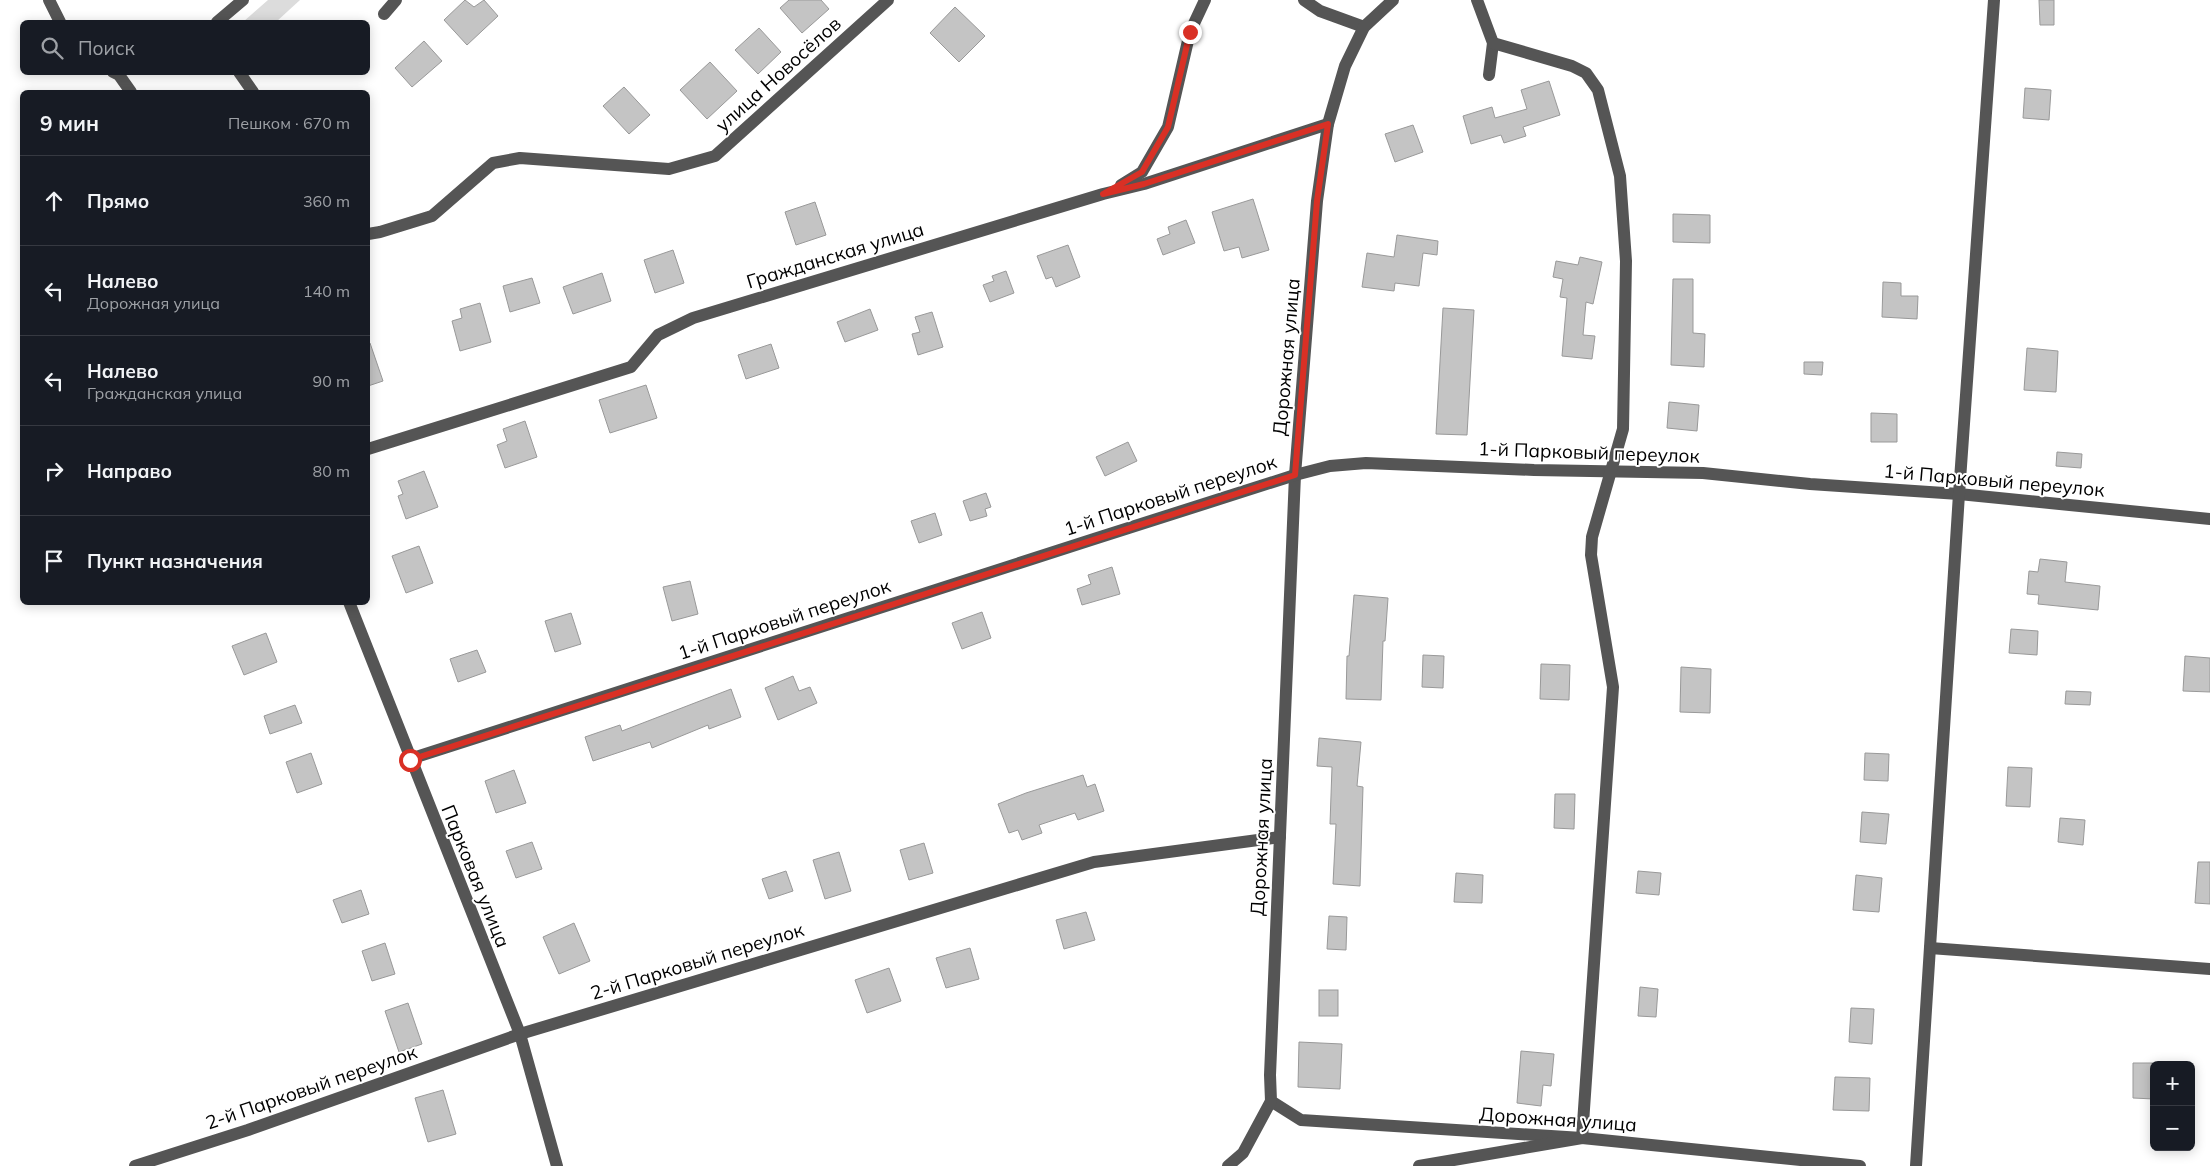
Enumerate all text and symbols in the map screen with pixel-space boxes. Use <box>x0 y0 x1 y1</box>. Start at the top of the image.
street label: улица Новосёлов <box>710 11 846 137</box>
search box <box>20 20 370 75</box>
route end <box>1179 21 1202 44</box>
icon: search <box>38 34 66 62</box>
text: Поиск <box>78 36 135 60</box>
text: 9 мин <box>40 110 99 136</box>
text: Пешком · 670 m <box>228 113 350 133</box>
icon: ahead <box>40 187 68 215</box>
text: Прямо <box>87 189 149 213</box>
text: 360 m <box>303 191 350 211</box>
street label: Гражданская улица <box>743 217 927 293</box>
text: Налево <box>87 269 159 293</box>
icon: left <box>40 277 68 305</box>
street label: Дорожная улица <box>1267 277 1305 437</box>
text: 140 m <box>303 281 350 301</box>
text: Дорожная улица <box>87 293 220 313</box>
text: Налево <box>87 359 159 383</box>
icon: left <box>40 367 68 395</box>
text: 90 m <box>313 371 350 391</box>
text: Гражданская улица <box>87 383 242 403</box>
street label: 1-й Парковый переулок <box>1478 436 1701 468</box>
street label: 1-й Парковый переулок <box>1061 449 1280 541</box>
icon: right <box>40 457 68 485</box>
street label: 1-й Парковый переулок <box>1883 458 2106 502</box>
text: Направо <box>87 459 172 483</box>
text: 80 m <box>313 461 350 481</box>
icon: arrive <box>40 547 68 575</box>
text: Пункт назначения <box>87 549 263 573</box>
street label: 1-й Парковый переулок <box>675 573 894 665</box>
route start <box>399 749 422 772</box>
street label: Дорожная улица <box>1245 757 1277 917</box>
street label: Парковая улица <box>436 801 516 951</box>
street label: 2-й Парковый переулок <box>587 917 807 1005</box>
street label: 2-й Парковый переулок <box>202 1039 420 1134</box>
map controls <box>2150 1061 2195 1151</box>
button: + <box>2150 1061 2195 1106</box>
street label: Дорожная улица <box>1478 1102 1638 1136</box>
button: − <box>2150 1106 2195 1151</box>

